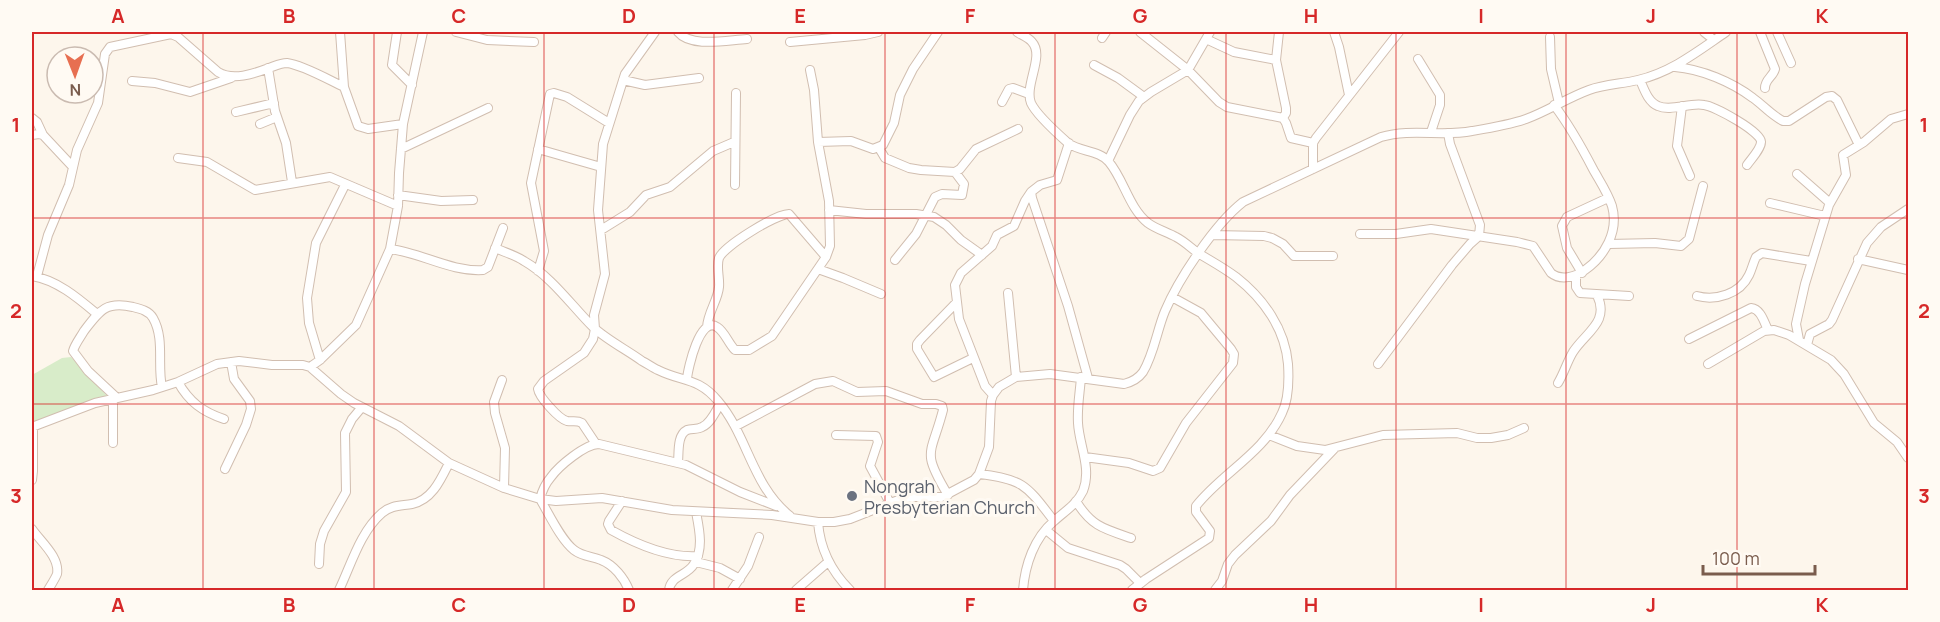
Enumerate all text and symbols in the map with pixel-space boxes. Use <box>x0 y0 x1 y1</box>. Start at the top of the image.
text: A <box>111 2 125 29</box>
text: B <box>283 2 296 29</box>
text: C <box>452 2 466 29</box>
text: D <box>622 2 636 29</box>
text: E <box>794 2 806 29</box>
text: F <box>965 2 976 29</box>
text: G <box>1133 2 1148 29</box>
text: H <box>1304 2 1318 29</box>
text: I <box>1478 2 1484 29</box>
text: J <box>1646 2 1656 29</box>
text: K <box>1816 2 1829 29</box>
north arrow <box>45 45 105 105</box>
text: N <box>69 79 81 101</box>
text: 1 <box>12 111 20 138</box>
text: 1 <box>1920 111 1928 138</box>
text: 2 <box>10 297 22 324</box>
text: 2 <box>1918 297 1930 324</box>
place label: Nongrah Presbyterian Church <box>864 474 1035 519</box>
text: 3 <box>10 482 22 509</box>
text: 3 <box>1918 482 1930 509</box>
marker: Nongrah Presbyterian Church <box>845 489 859 503</box>
scale bar <box>1703 538 1816 576</box>
text: 100 m <box>1712 546 1760 570</box>
text: A <box>111 591 125 618</box>
text: B <box>283 591 296 618</box>
text: C <box>452 591 466 618</box>
text: D <box>622 591 636 618</box>
text: E <box>794 591 806 618</box>
text: F <box>965 591 976 618</box>
text: G <box>1133 591 1148 618</box>
text: H <box>1304 591 1318 618</box>
text: I <box>1478 591 1484 618</box>
text: J <box>1646 591 1656 618</box>
text: K <box>1816 591 1829 618</box>

